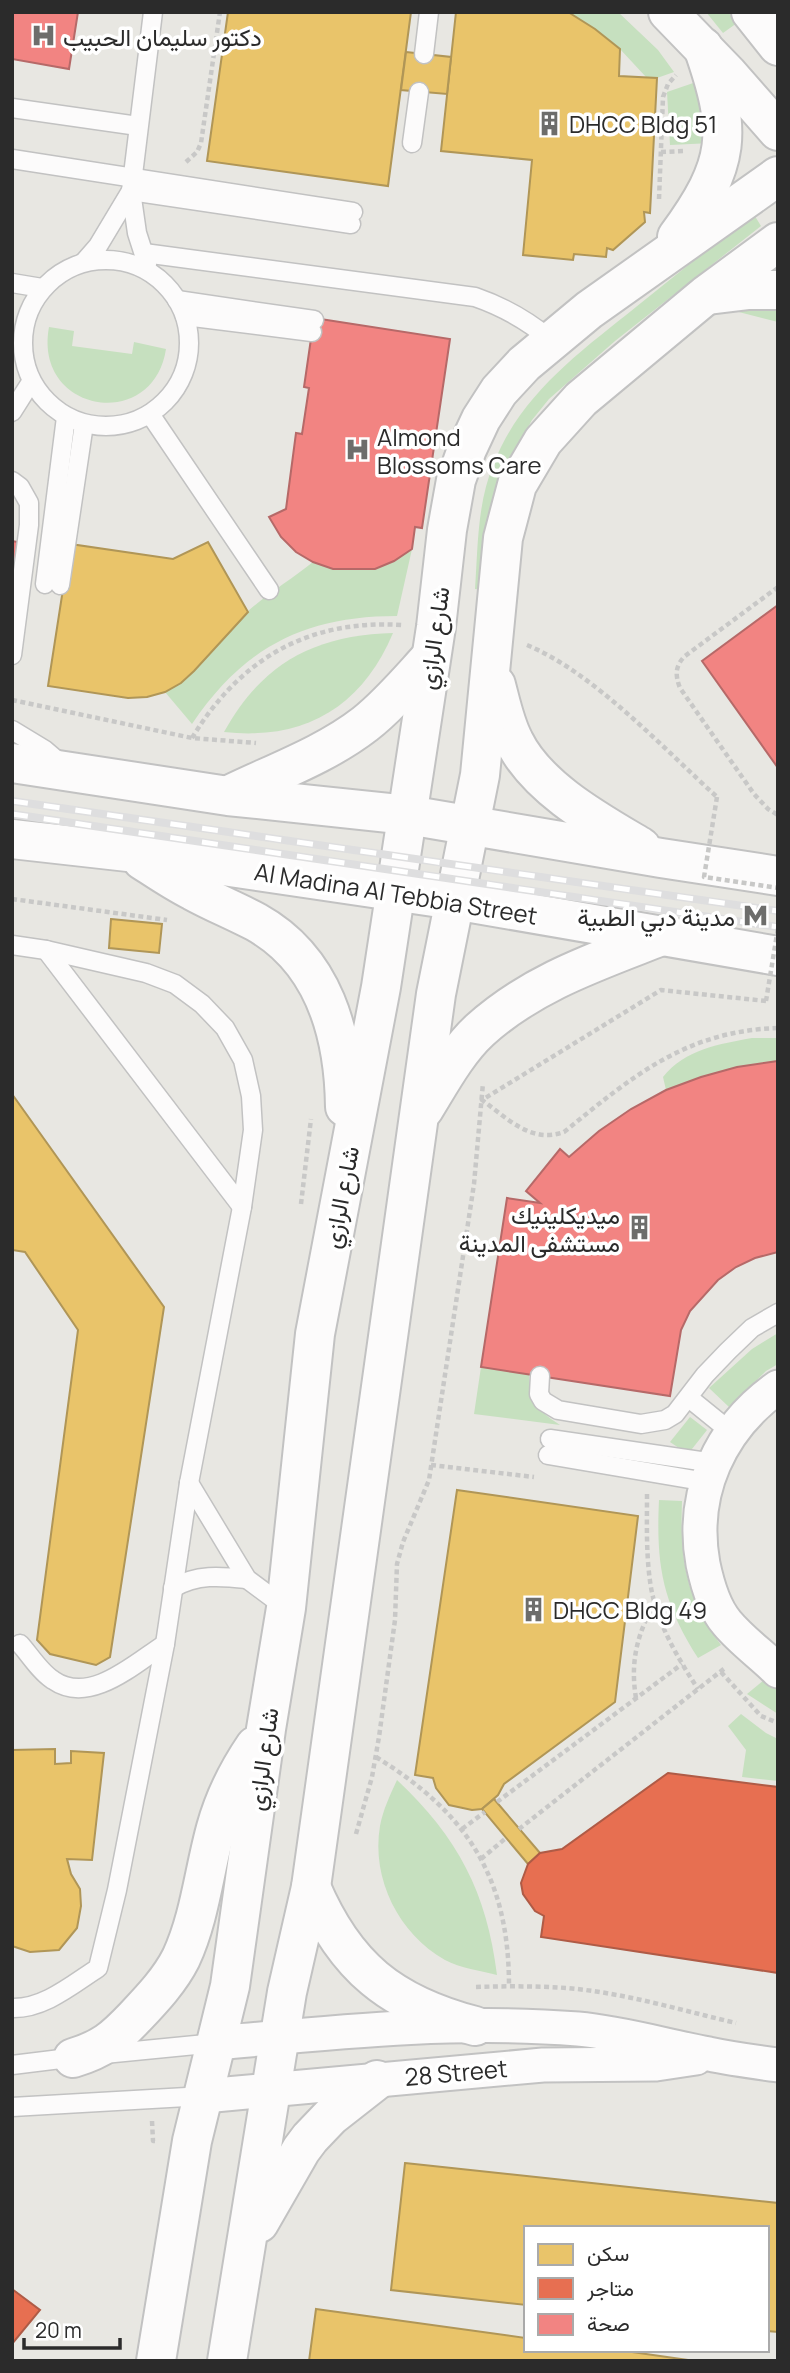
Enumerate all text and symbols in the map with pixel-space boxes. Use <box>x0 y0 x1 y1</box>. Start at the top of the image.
place label: دكتور سليمان الحبيب <box>63 20 262 53</box>
hospital icon: دكتور سليمان الحبيب <box>29 22 57 50</box>
place label: DHCC Bldg 51 <box>569 107 717 140</box>
building icon: DHCC Bldg 51 <box>535 109 563 137</box>
place label: Almond Blossoms Care <box>377 420 542 481</box>
hospital icon: Almond Blossoms Care <box>343 436 371 464</box>
street label: شارع الرازي <box>409 584 461 692</box>
street label: Al Madina Al Tebbia Street <box>252 854 540 932</box>
place label: مدينة دبي الطبية <box>577 900 735 937</box>
metro station icon: مدينة دبي الطبية <box>741 902 769 930</box>
street label: شارع الرازي <box>314 1143 370 1252</box>
place label: ميديكلينيك مستشفى المدينة <box>459 1198 620 1259</box>
building icon: ميديكلينيك مستشفى المدينة <box>626 1214 654 1242</box>
place label: DHCC Bldg 49 <box>553 1593 707 1626</box>
building icon: DHCC Bldg 49 <box>519 1595 547 1623</box>
street label: شارع الرازي <box>238 1705 290 1813</box>
street label: 28 Street <box>403 2051 509 2093</box>
legend <box>524 2226 769 2352</box>
text: سكن <box>587 2239 629 2267</box>
text: متاجر <box>586 2274 634 2302</box>
scale bar <box>24 2306 121 2350</box>
text: صحة <box>587 2309 630 2337</box>
text: 20 m <box>35 2316 82 2344</box>

